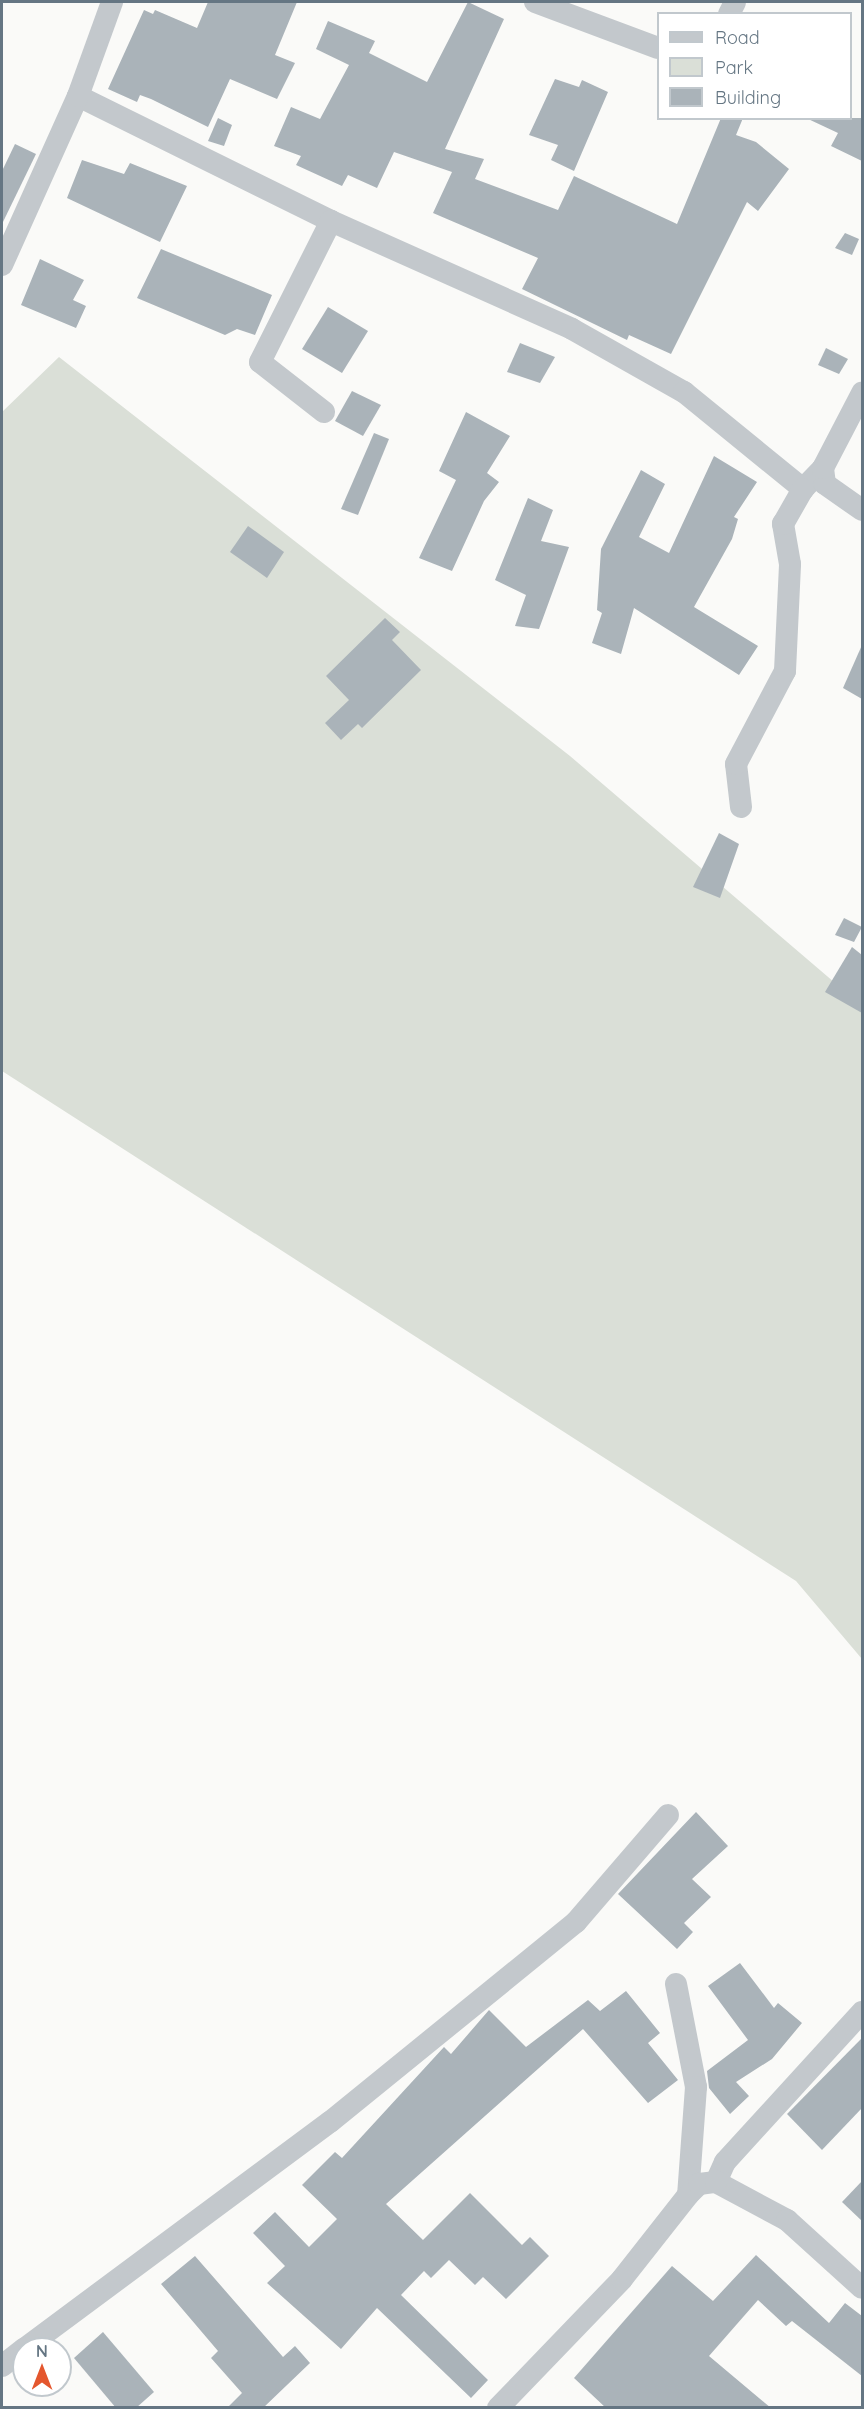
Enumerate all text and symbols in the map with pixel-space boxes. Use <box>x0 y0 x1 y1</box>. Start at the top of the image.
legend <box>657 12 852 120</box>
text: Road <box>715 26 760 49</box>
text: Park <box>715 56 753 79</box>
text: Building <box>715 86 781 109</box>
north arrow <box>12 2337 72 2397</box>
text: N <box>36 2341 48 2361</box>

